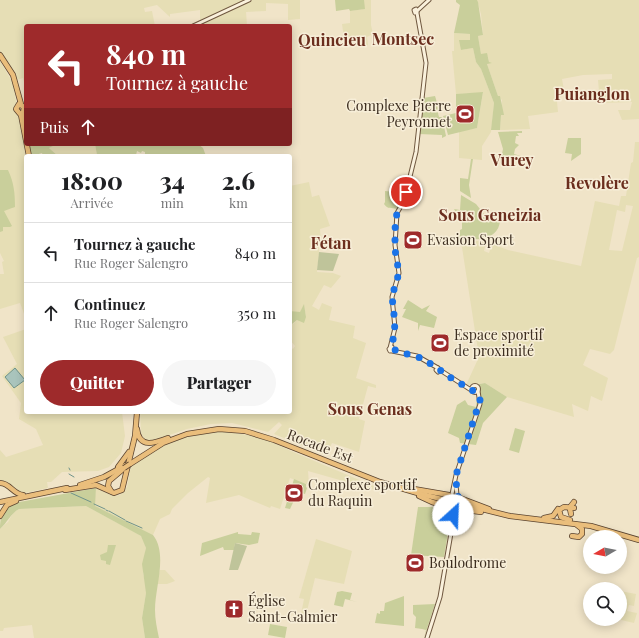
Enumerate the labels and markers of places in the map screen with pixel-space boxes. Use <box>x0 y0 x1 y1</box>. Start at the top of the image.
place label: Complexe Pierre Peyronnet <box>346 96 452 131</box>
sports icon: Complexe Pierre Peyronnet <box>454 103 476 125</box>
pin <box>389 175 423 209</box>
sports icon: Evasion Sport <box>402 229 424 251</box>
place label: Evasion Sport <box>427 230 515 249</box>
place label: Espace sportif de proximité <box>454 325 545 360</box>
sports icon: Espace sportif de proximité <box>429 332 451 354</box>
place label: Complexe sportif du Raquin <box>308 475 418 510</box>
sports icon: Complexe sportif du Raquin <box>283 482 305 504</box>
sports icon: Boulodrome <box>404 552 426 574</box>
place label: Boulodrome <box>429 553 506 572</box>
place label: Église Saint-Galmier <box>248 591 338 626</box>
church icon: Église Saint-Galmier <box>223 598 245 620</box>

